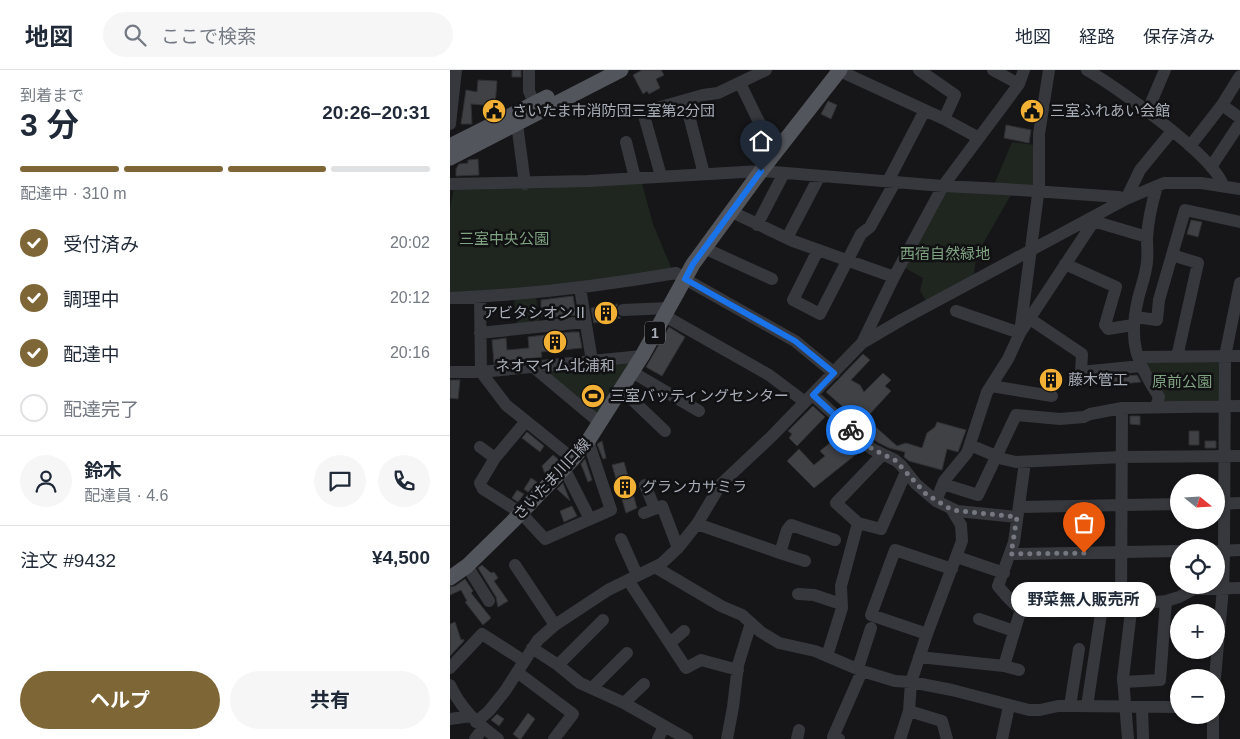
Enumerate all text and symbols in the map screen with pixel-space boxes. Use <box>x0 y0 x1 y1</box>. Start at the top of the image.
search box <box>103 12 453 57</box>
icon: search <box>121 21 149 49</box>
text: 地図 <box>25 23 73 50</box>
text: ここで検索 <box>161 26 256 47</box>
text: 地図 <box>1015 27 1051 47</box>
text: 経路 <box>1079 27 1115 47</box>
text: 保存済み <box>1143 27 1215 47</box>
text: 到着まで <box>20 87 84 104</box>
public building icon: さいたま市消防団三室第2分団 <box>481 98 507 124</box>
public building icon: 三室ふれあい会館 <box>1019 98 1045 124</box>
text: 20:26–20:31 <box>322 102 430 123</box>
place label: さいたま市消防団三室第2分団 <box>512 102 715 119</box>
place label: 三室ふれあい会館 <box>1050 102 1170 119</box>
text: 3 分 <box>20 107 79 143</box>
pin <box>740 120 782 171</box>
icon: home <box>747 127 775 155</box>
text: 配達中 · 310 m <box>20 185 127 202</box>
icon: check <box>20 229 48 257</box>
park label: 三室中央公園 <box>459 230 549 247</box>
text: 受付済み <box>63 234 139 255</box>
text: 20:02 <box>390 234 430 251</box>
park label: 西宿自然緑地 <box>900 245 990 262</box>
icon: check <box>20 284 48 312</box>
text: 調理中 <box>63 289 120 310</box>
text: 20:12 <box>390 289 430 306</box>
building icon: アビタシオンⅡ <box>593 300 619 326</box>
place label: アビタシオンⅡ <box>483 304 588 321</box>
road number: 1 <box>645 322 665 344</box>
building icon: ネオマイム北浦和 <box>542 329 568 355</box>
icon: check <box>20 339 48 367</box>
text: 配達中 <box>63 344 120 365</box>
text: 20:16 <box>390 344 430 361</box>
place label: ネオマイム北浦和 <box>495 357 615 374</box>
building icon: 藤木管工 <box>1038 367 1064 393</box>
place label: 藤木管工 <box>1068 371 1128 388</box>
park label: 原前公園 <box>1152 373 1212 390</box>
sports icon: 三室バッティングセンター <box>580 383 606 409</box>
place label: 三室バッティングセンター <box>610 387 789 404</box>
text: 配達完了 <box>63 399 139 420</box>
courier <box>826 405 876 455</box>
icon: bike <box>837 416 865 444</box>
street label: さいたま川口線 <box>510 435 594 523</box>
button: person <box>20 455 72 507</box>
button: chat <box>314 455 366 507</box>
button: phone <box>378 455 430 507</box>
text: 鈴木 <box>84 460 122 481</box>
building icon: グランカサミラ <box>612 474 638 500</box>
north arrow <box>1170 474 1225 529</box>
map controls <box>1170 474 1225 724</box>
place label: グランカサミラ <box>642 478 747 495</box>
text: 配達員 · 4.6 <box>84 487 168 504</box>
pin <box>1063 502 1105 553</box>
icon: bag <box>1070 509 1098 537</box>
button: locate <box>1170 539 1225 594</box>
text: ¥4,500 <box>372 547 430 568</box>
text: 注文 #9432 <box>20 550 116 571</box>
callout: 野菜無人販売所 <box>1012 583 1156 618</box>
text: 野菜無人販売所 <box>1027 591 1140 608</box>
button: + <box>1170 604 1225 659</box>
button: − <box>1170 669 1225 724</box>
button: ヘルプ <box>20 671 220 729</box>
button: 共有 <box>230 671 430 729</box>

